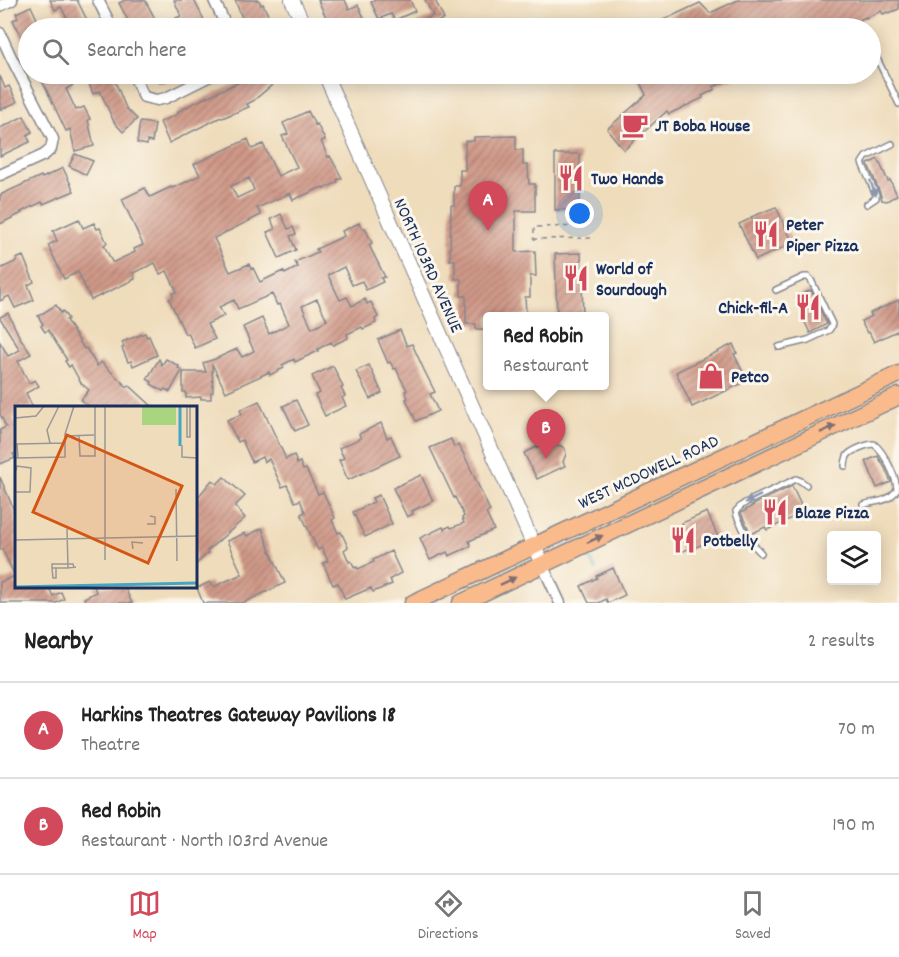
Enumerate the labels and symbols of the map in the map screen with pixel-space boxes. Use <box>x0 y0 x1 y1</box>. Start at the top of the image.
cafe icon: JT Boba House <box>620 110 650 140</box>
place label: JT Boba House <box>655 115 750 140</box>
restaurant icon: Two Hands <box>556 163 586 193</box>
place label: Two Hands <box>591 168 664 193</box>
one-way arrow <box>868 179 878 197</box>
pin: A <box>468 182 508 231</box>
street label: NORTH 103RD AVENUE <box>386 195 468 337</box>
your location <box>565 199 594 228</box>
place label: Peter Piper Pizza <box>786 214 859 260</box>
restaurant icon: Peter Piper Pizza <box>751 219 781 249</box>
place label: World of Sourdough <box>596 258 667 304</box>
restaurant icon: World of Sourdough <box>561 263 591 293</box>
restaurant icon: Chick-fil-A <box>793 292 823 322</box>
place label: Chick-fil-A <box>718 297 788 322</box>
shop icon: Petco <box>696 361 726 391</box>
place label: Petco <box>731 366 769 391</box>
inset map <box>15 406 196 588</box>
pin: B <box>526 410 566 459</box>
one-way arrow <box>820 424 837 433</box>
street label: WEST MCDOWELL ROAD <box>575 430 723 517</box>
one-way arrow <box>745 495 762 504</box>
restaurant icon: Blaze Pizza <box>760 497 790 527</box>
place label: Blaze Pizza <box>795 502 869 527</box>
restaurant icon: Potbelly <box>668 525 698 555</box>
place label: Potbelly <box>703 530 758 555</box>
one-way arrow <box>587 535 604 544</box>
one-way arrow <box>500 576 517 585</box>

